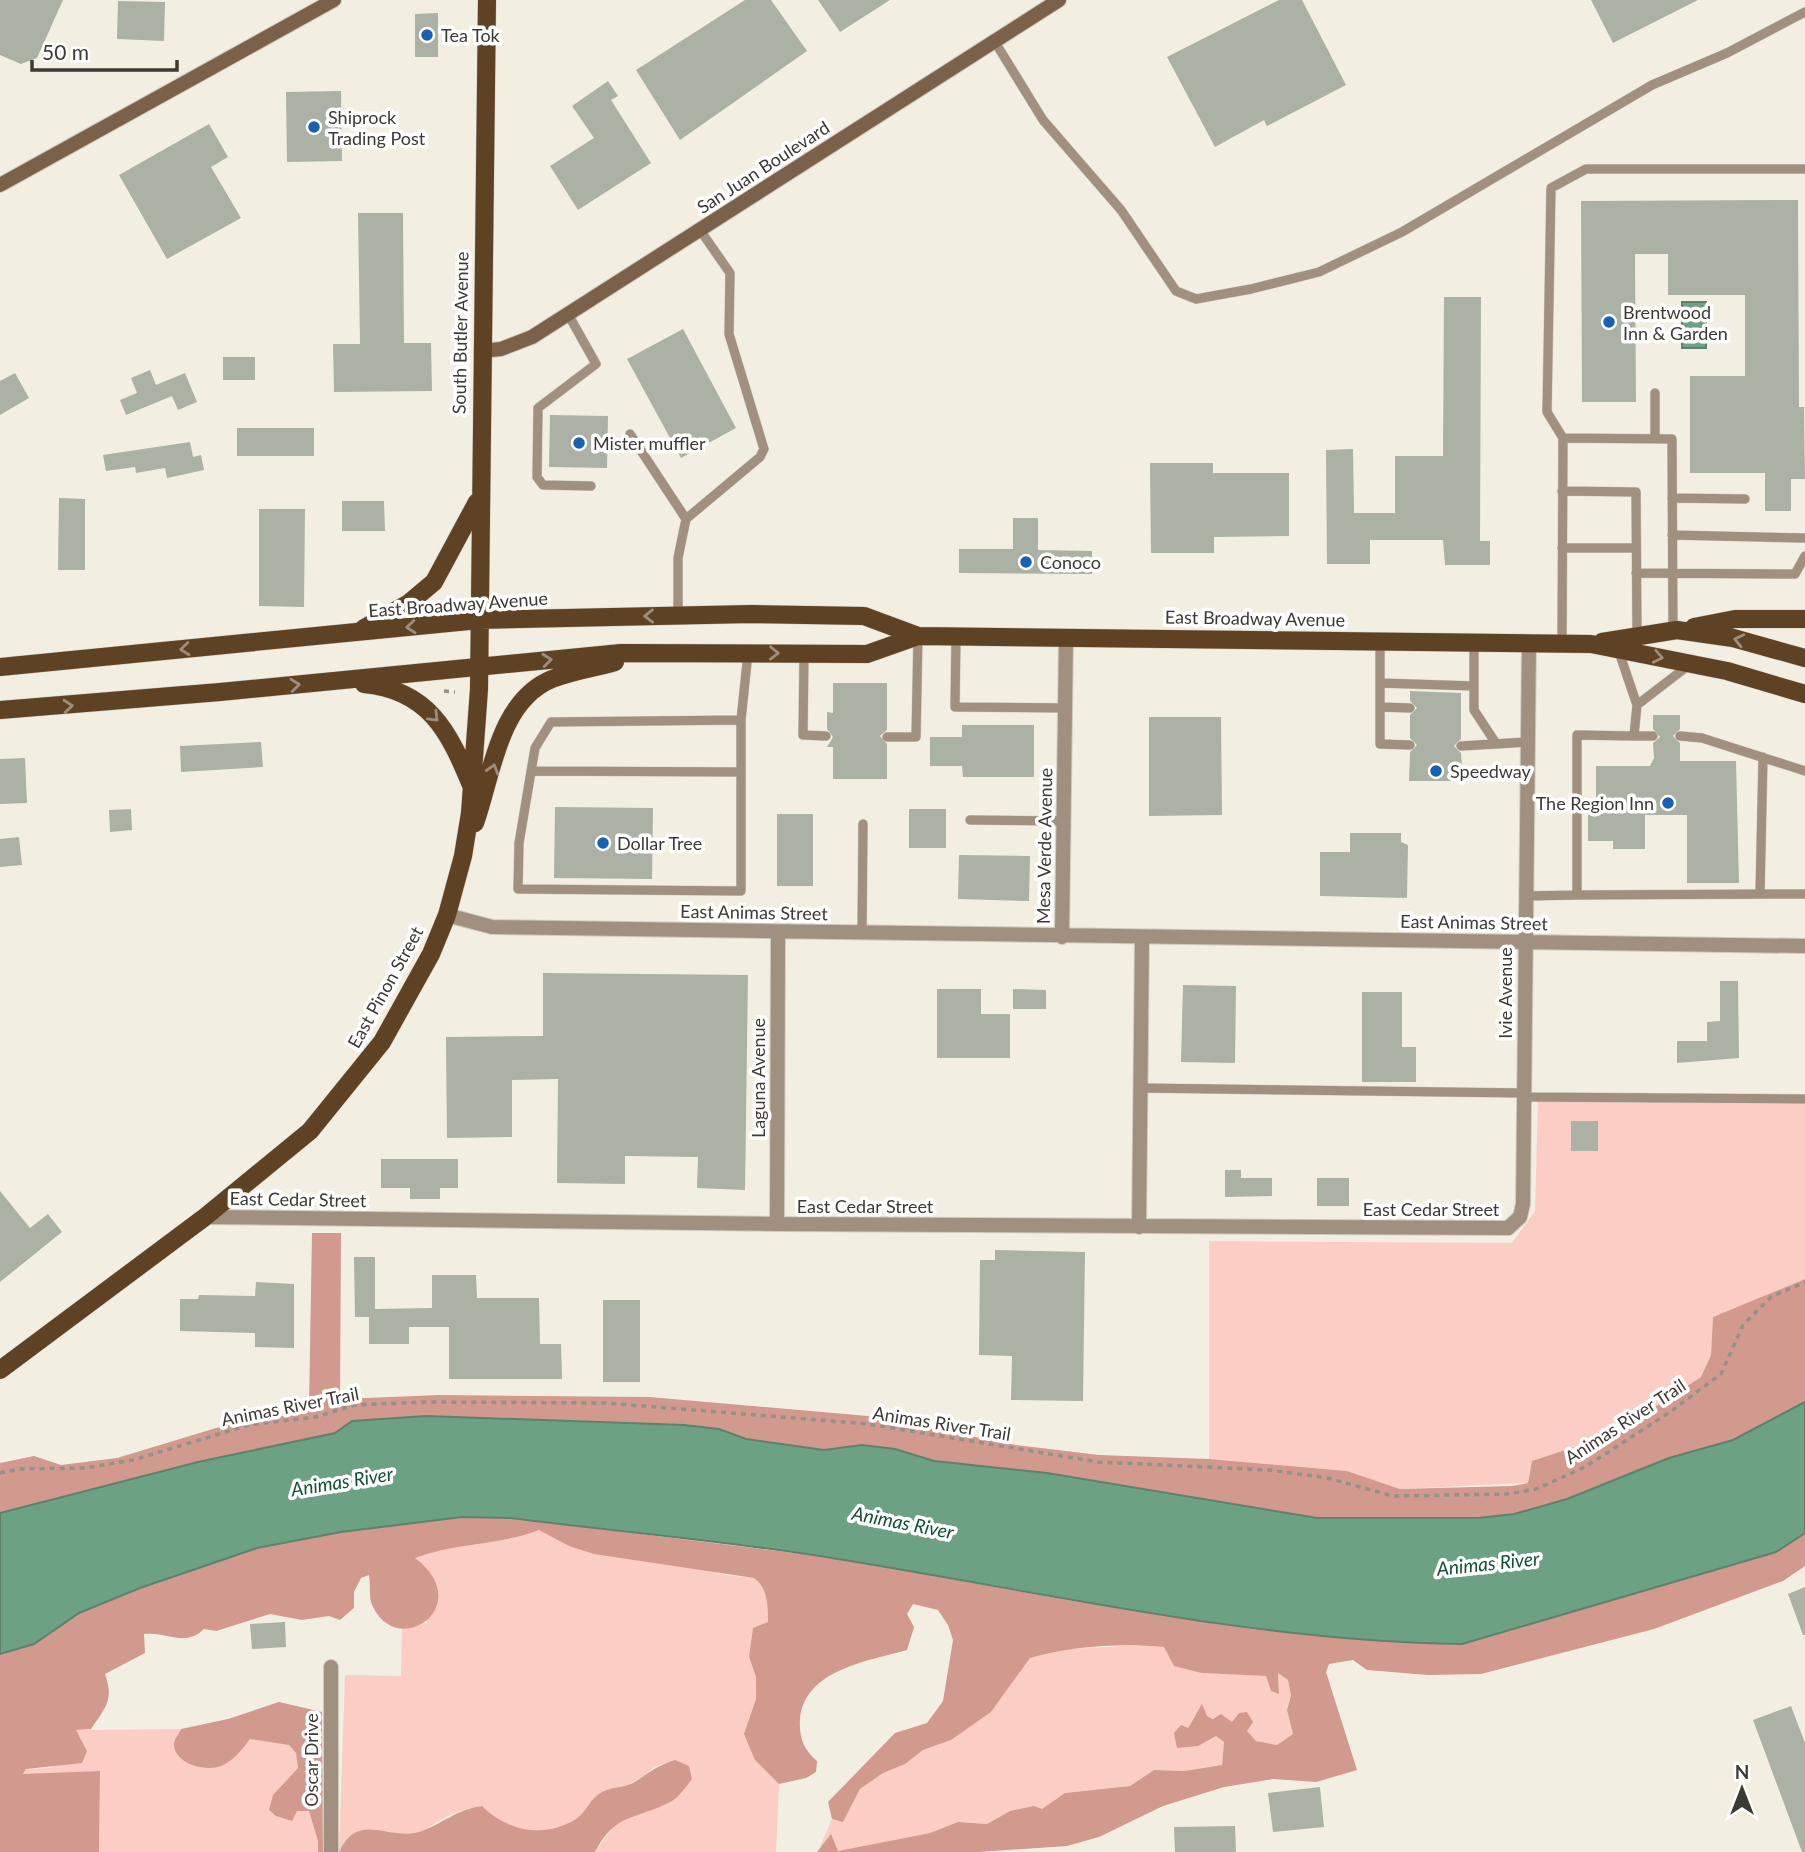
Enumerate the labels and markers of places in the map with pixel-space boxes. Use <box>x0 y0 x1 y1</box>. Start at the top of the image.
place label: Tea Tok <box>441 24 501 46</box>
marker: Tea Tok <box>419 27 435 43</box>
place label: Shiprock Trading Post <box>328 106 426 149</box>
marker: Shiprock Trading Post <box>306 119 322 135</box>
place label: Brentwood Inn & Garden <box>1623 301 1728 344</box>
marker: Brentwood Inn & Garden <box>1601 314 1617 330</box>
place label: Mister muffler <box>593 432 706 454</box>
marker: Mister muffler <box>571 435 587 451</box>
place label: Conoco <box>1040 551 1101 573</box>
marker: Conoco <box>1018 554 1034 570</box>
place label: Speedway <box>1450 760 1532 782</box>
marker: Speedway <box>1428 763 1444 779</box>
place label: The Region Inn <box>1536 792 1654 814</box>
marker: The Region Inn <box>1660 795 1676 811</box>
place label: Dollar Tree <box>617 832 702 854</box>
marker: Dollar Tree <box>595 835 611 851</box>

